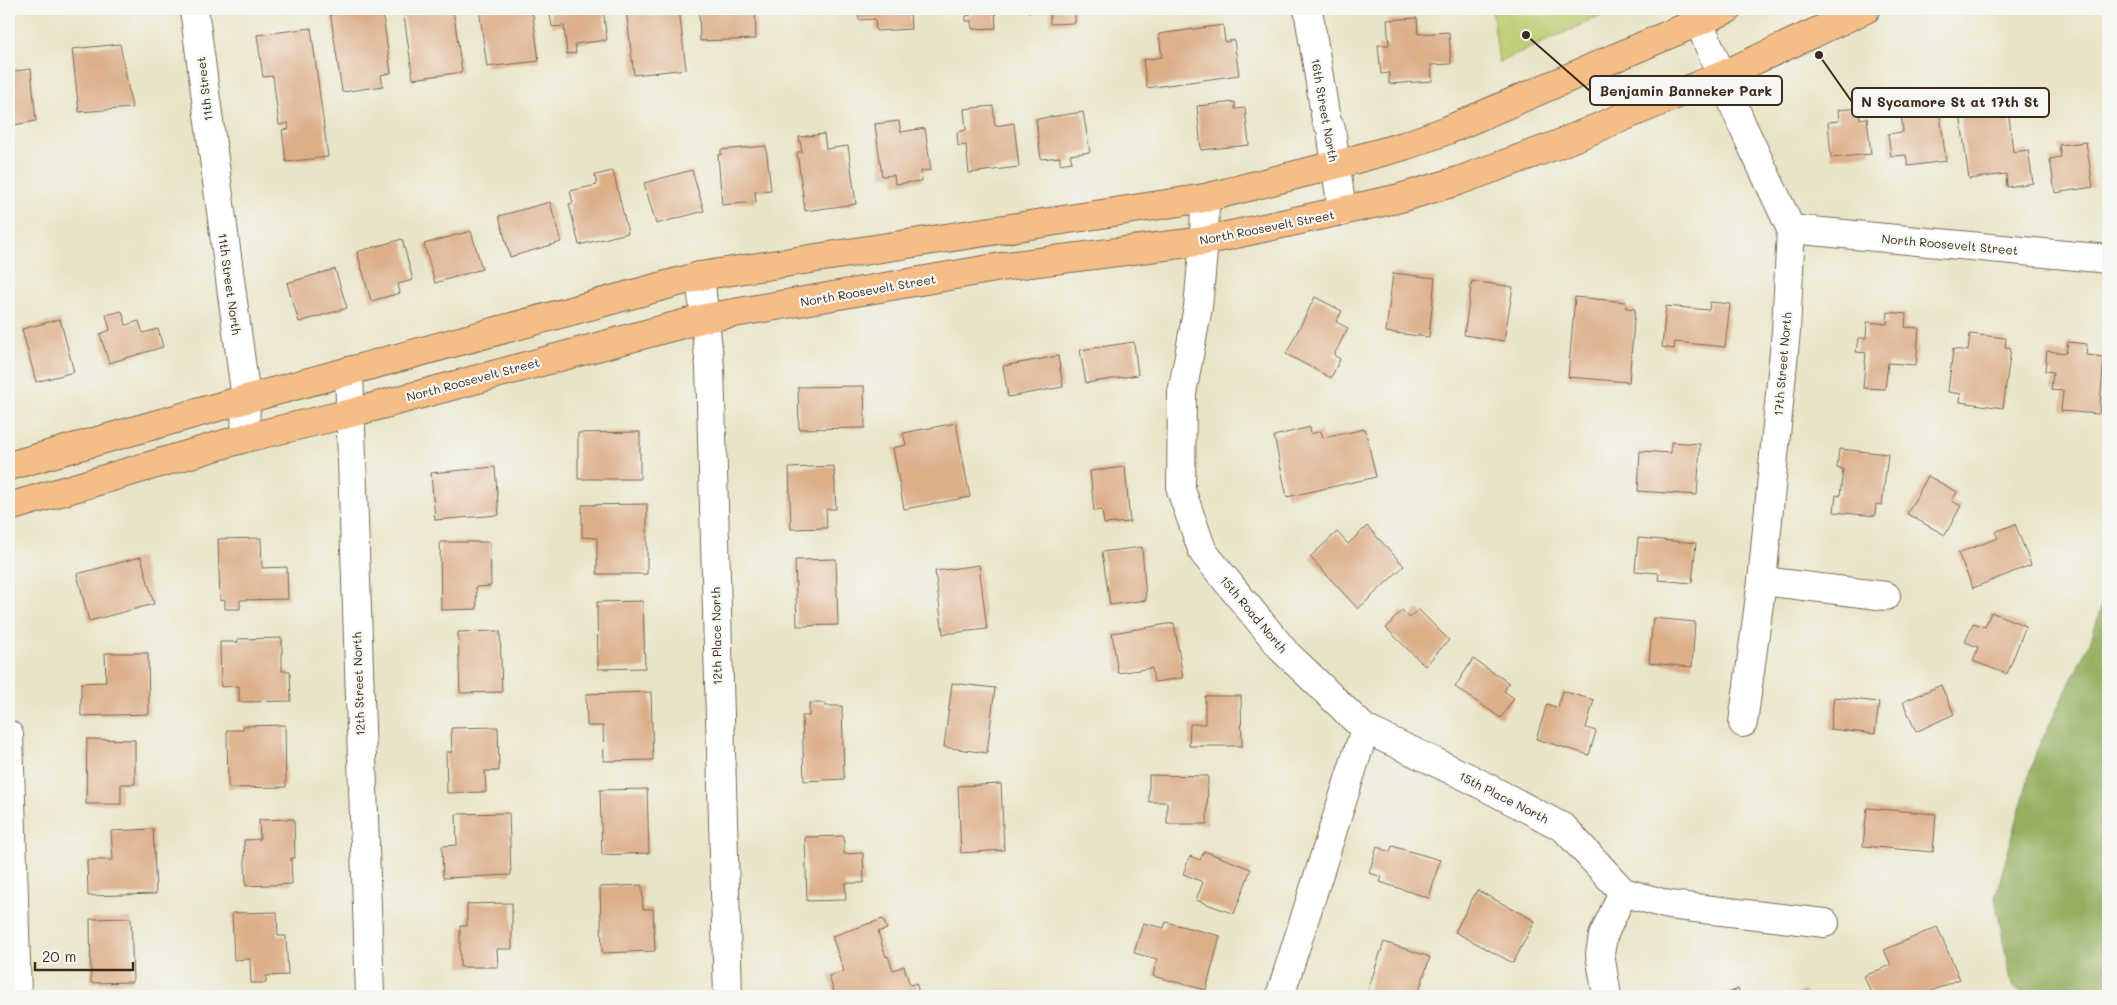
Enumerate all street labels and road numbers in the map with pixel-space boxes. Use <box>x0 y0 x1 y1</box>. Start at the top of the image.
street label: 11th Street <box>192 56 216 122</box>
street label: 16th Street North <box>1308 57 1342 163</box>
street label: North Roosevelt Street <box>1198 206 1336 248</box>
street label: North Roosevelt Street <box>1881 230 2019 258</box>
street label: 11th Street North <box>215 232 245 336</box>
street label: North Roosevelt Street <box>799 270 937 310</box>
street label: 17th Street North <box>1769 311 1795 417</box>
street label: North Roosevelt Street <box>405 354 541 404</box>
street label: 15th Road North <box>1217 572 1291 656</box>
street label: 12th Place North <box>707 587 725 685</box>
street label: 12th Street North <box>348 632 368 736</box>
street label: 15th Place North <box>1457 768 1552 827</box>

